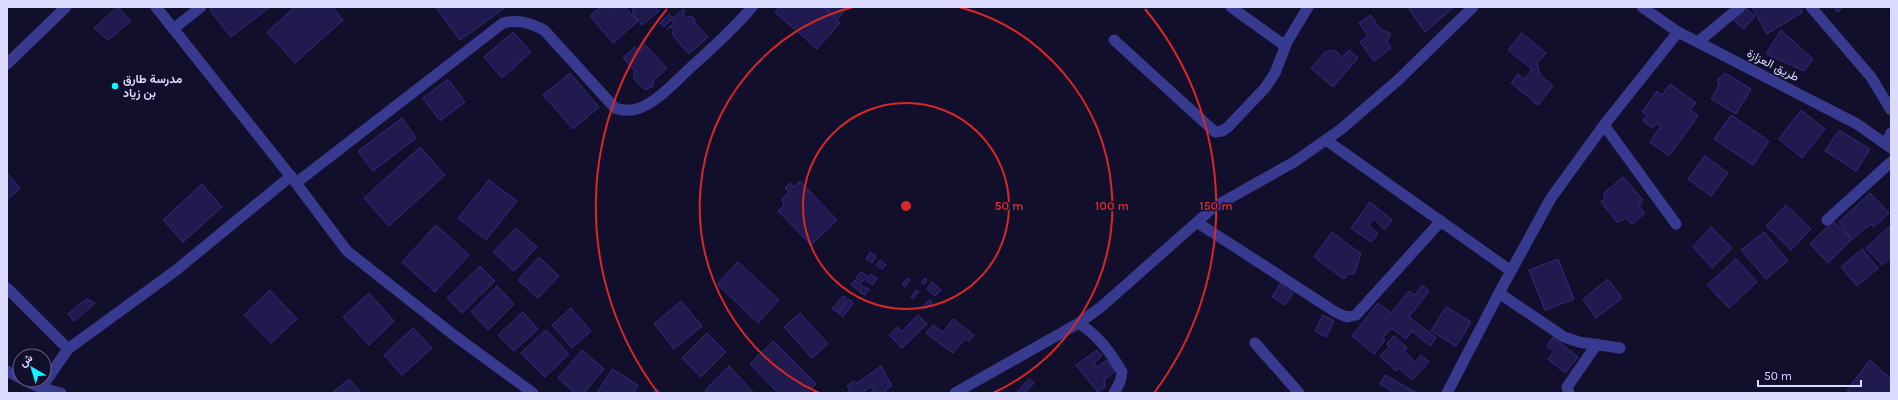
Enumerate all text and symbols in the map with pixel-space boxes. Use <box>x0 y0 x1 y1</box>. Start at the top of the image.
street label: طريق العزازة <box>1744 46 1802 85</box>
place label: مدرسة طارق بن زياد <box>123 72 183 101</box>
marker: مدرسة طارق بن زياد <box>110 81 120 91</box>
centre of rings <box>899 199 913 213</box>
text: 50 m <box>995 199 1024 213</box>
text: 100 m <box>1095 199 1129 213</box>
text: 150 m <box>1199 199 1233 213</box>
north arrow <box>12 348 52 388</box>
text: ش <box>17 351 35 370</box>
scale bar <box>1758 362 1861 388</box>
text: 50 m <box>1764 369 1792 383</box>

